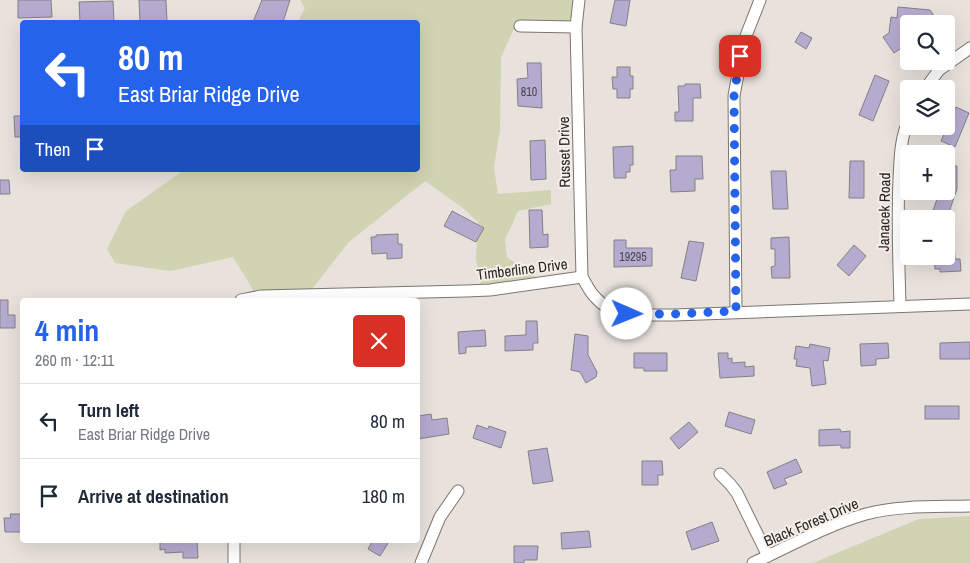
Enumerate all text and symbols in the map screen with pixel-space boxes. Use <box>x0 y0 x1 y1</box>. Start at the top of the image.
map controls <box>900 15 955 265</box>
button: search <box>900 15 955 70</box>
text: 80 m <box>118 34 183 81</box>
pin <box>719 35 761 77</box>
icon: left <box>35 40 100 105</box>
icon: arrive <box>726 42 754 70</box>
text: East Briar Ridge Drive <box>118 79 299 109</box>
button: layers <box>900 80 955 135</box>
house number: 810 <box>521 84 537 100</box>
street label: Russet Drive <box>553 116 575 188</box>
icon: arrive <box>81 135 109 163</box>
text: Then <box>35 136 71 162</box>
button: + <box>900 145 955 200</box>
street label: Janacek Road <box>873 173 895 251</box>
button: − <box>900 210 955 265</box>
house number: 19295 <box>619 249 647 265</box>
street label: Timberline Drive <box>475 253 569 285</box>
position arrow <box>600 287 652 339</box>
text: 4 min <box>35 310 99 350</box>
button: close <box>353 315 405 367</box>
text: 260 m · 12:11 <box>35 349 114 371</box>
text: Turn left <box>78 397 139 423</box>
icon: left <box>35 407 63 435</box>
text: 80 m <box>370 408 405 434</box>
text: East Briar Ridge Drive <box>78 423 210 445</box>
icon: arrive <box>35 482 63 510</box>
text: Arrive at destination <box>78 483 229 509</box>
text: 180 m <box>362 483 405 509</box>
street label: Black Forest Drive <box>761 493 862 551</box>

